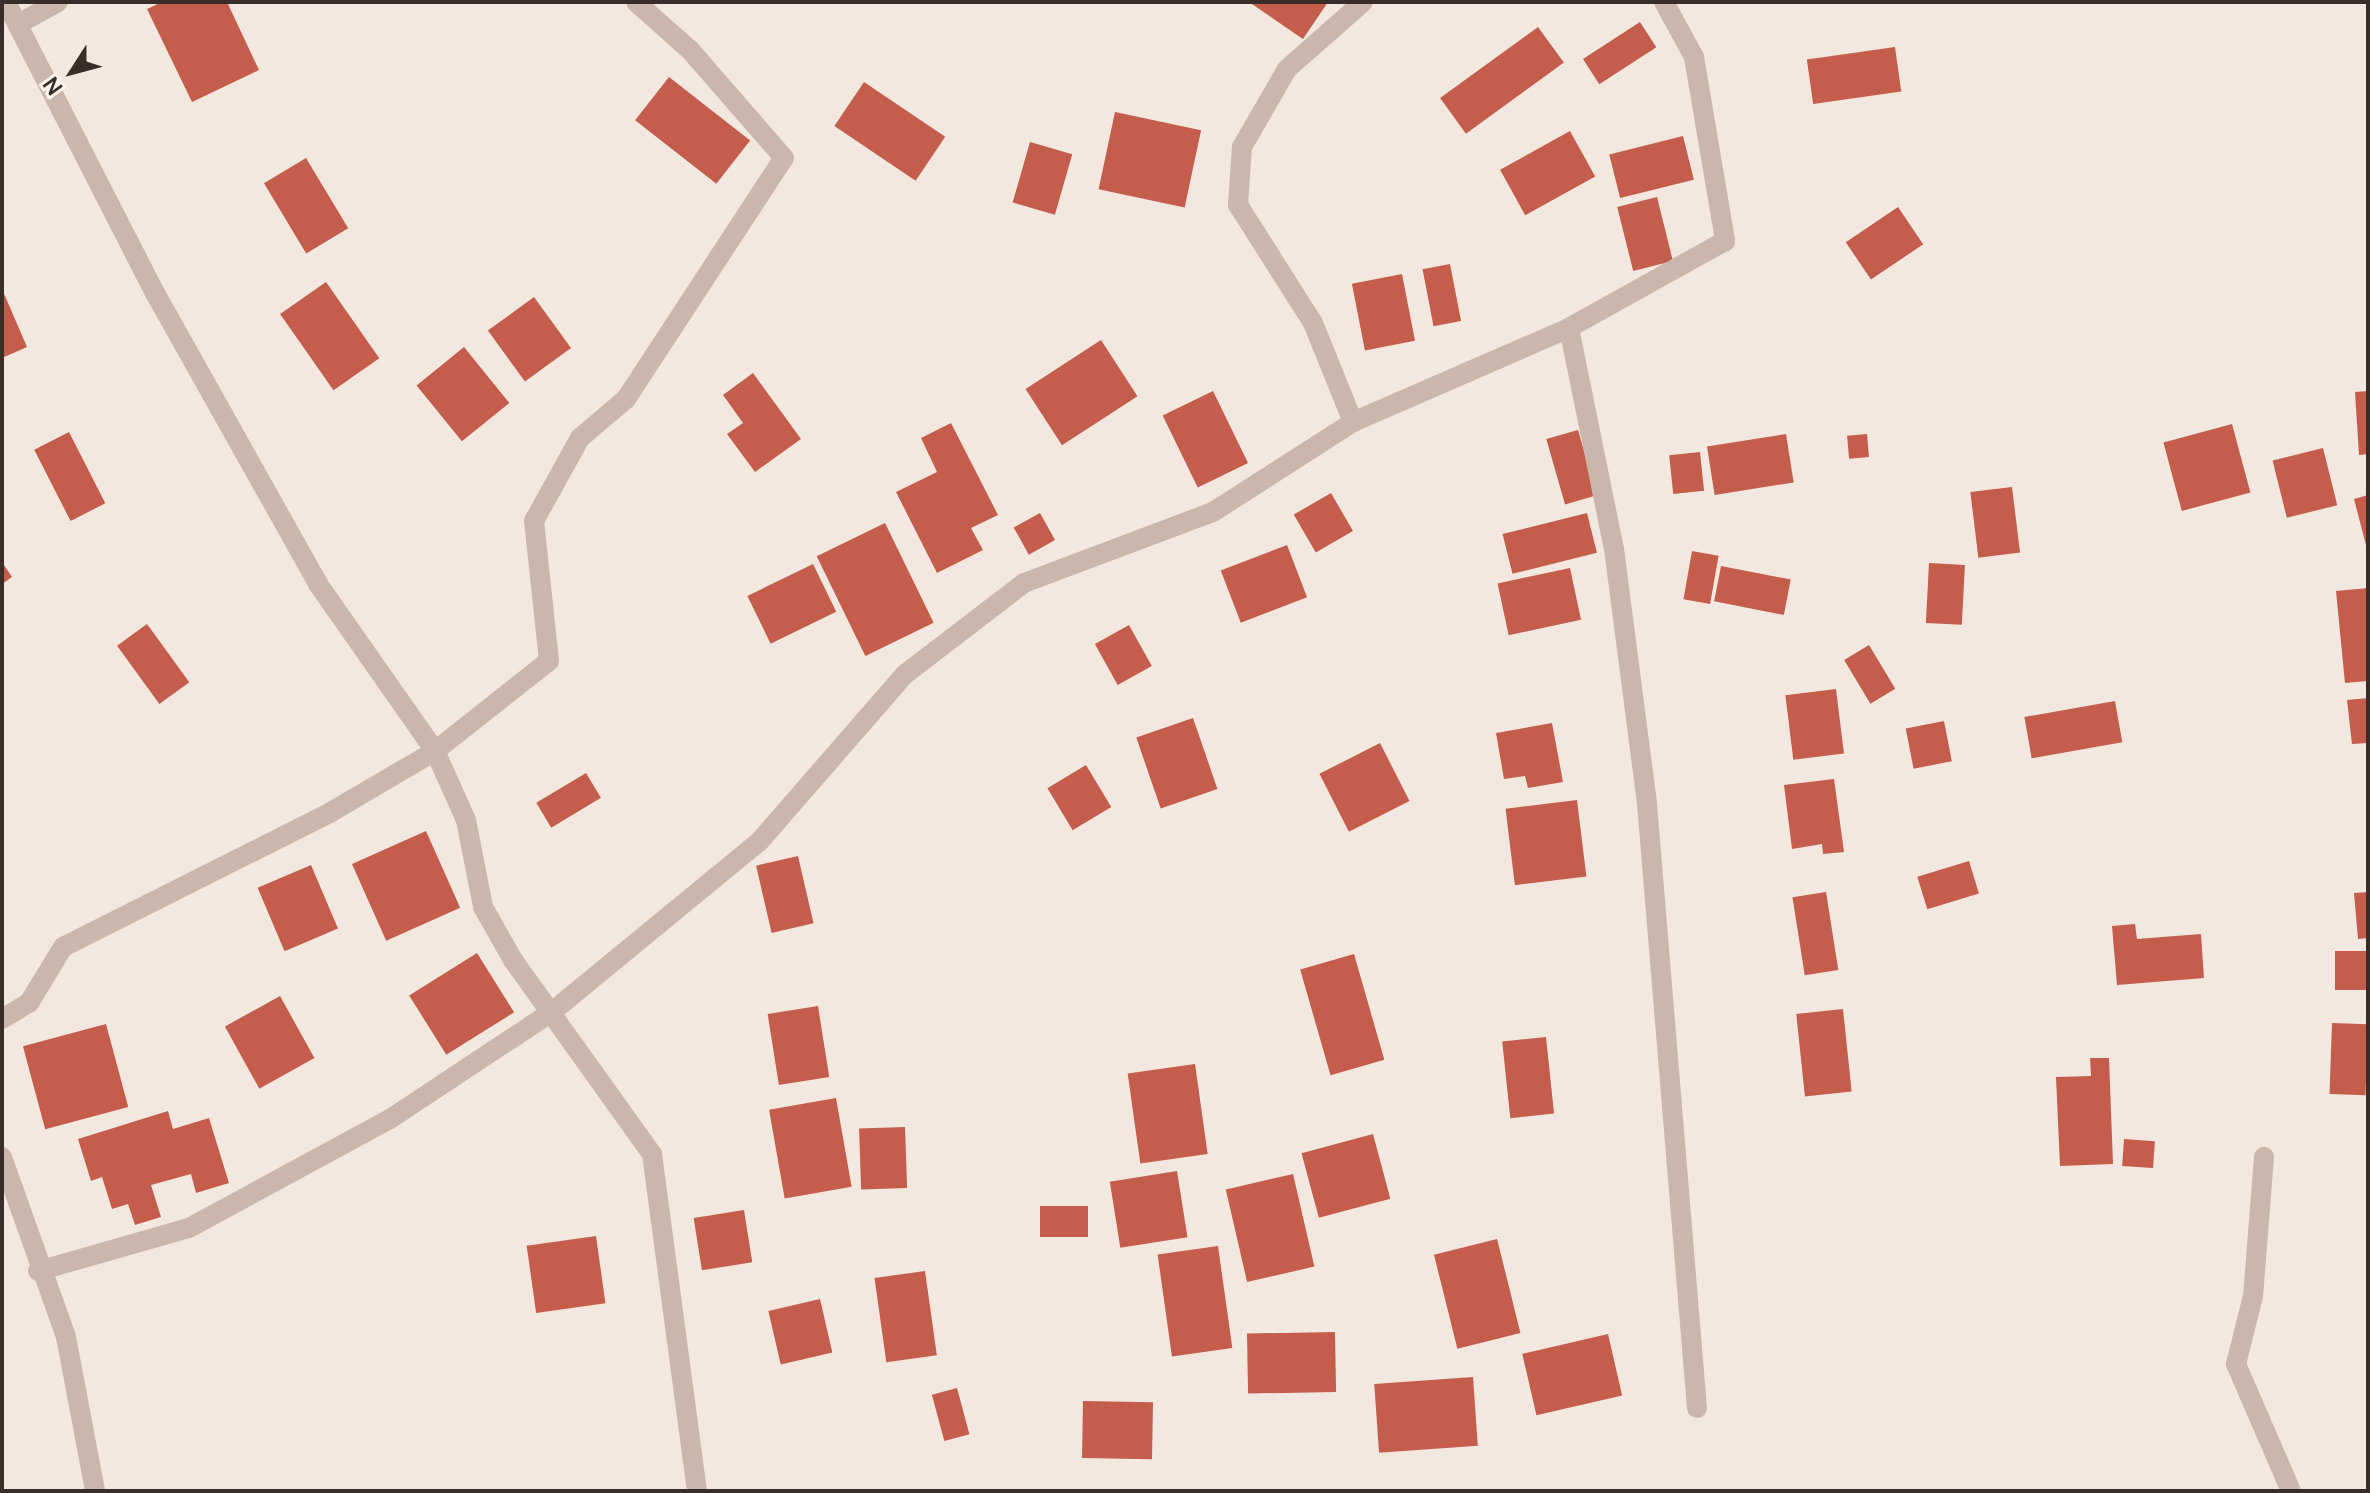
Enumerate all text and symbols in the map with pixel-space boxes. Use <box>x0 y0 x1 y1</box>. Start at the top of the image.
north arrow <box>32 32 112 112</box>
text: N <box>36 71 69 101</box>

